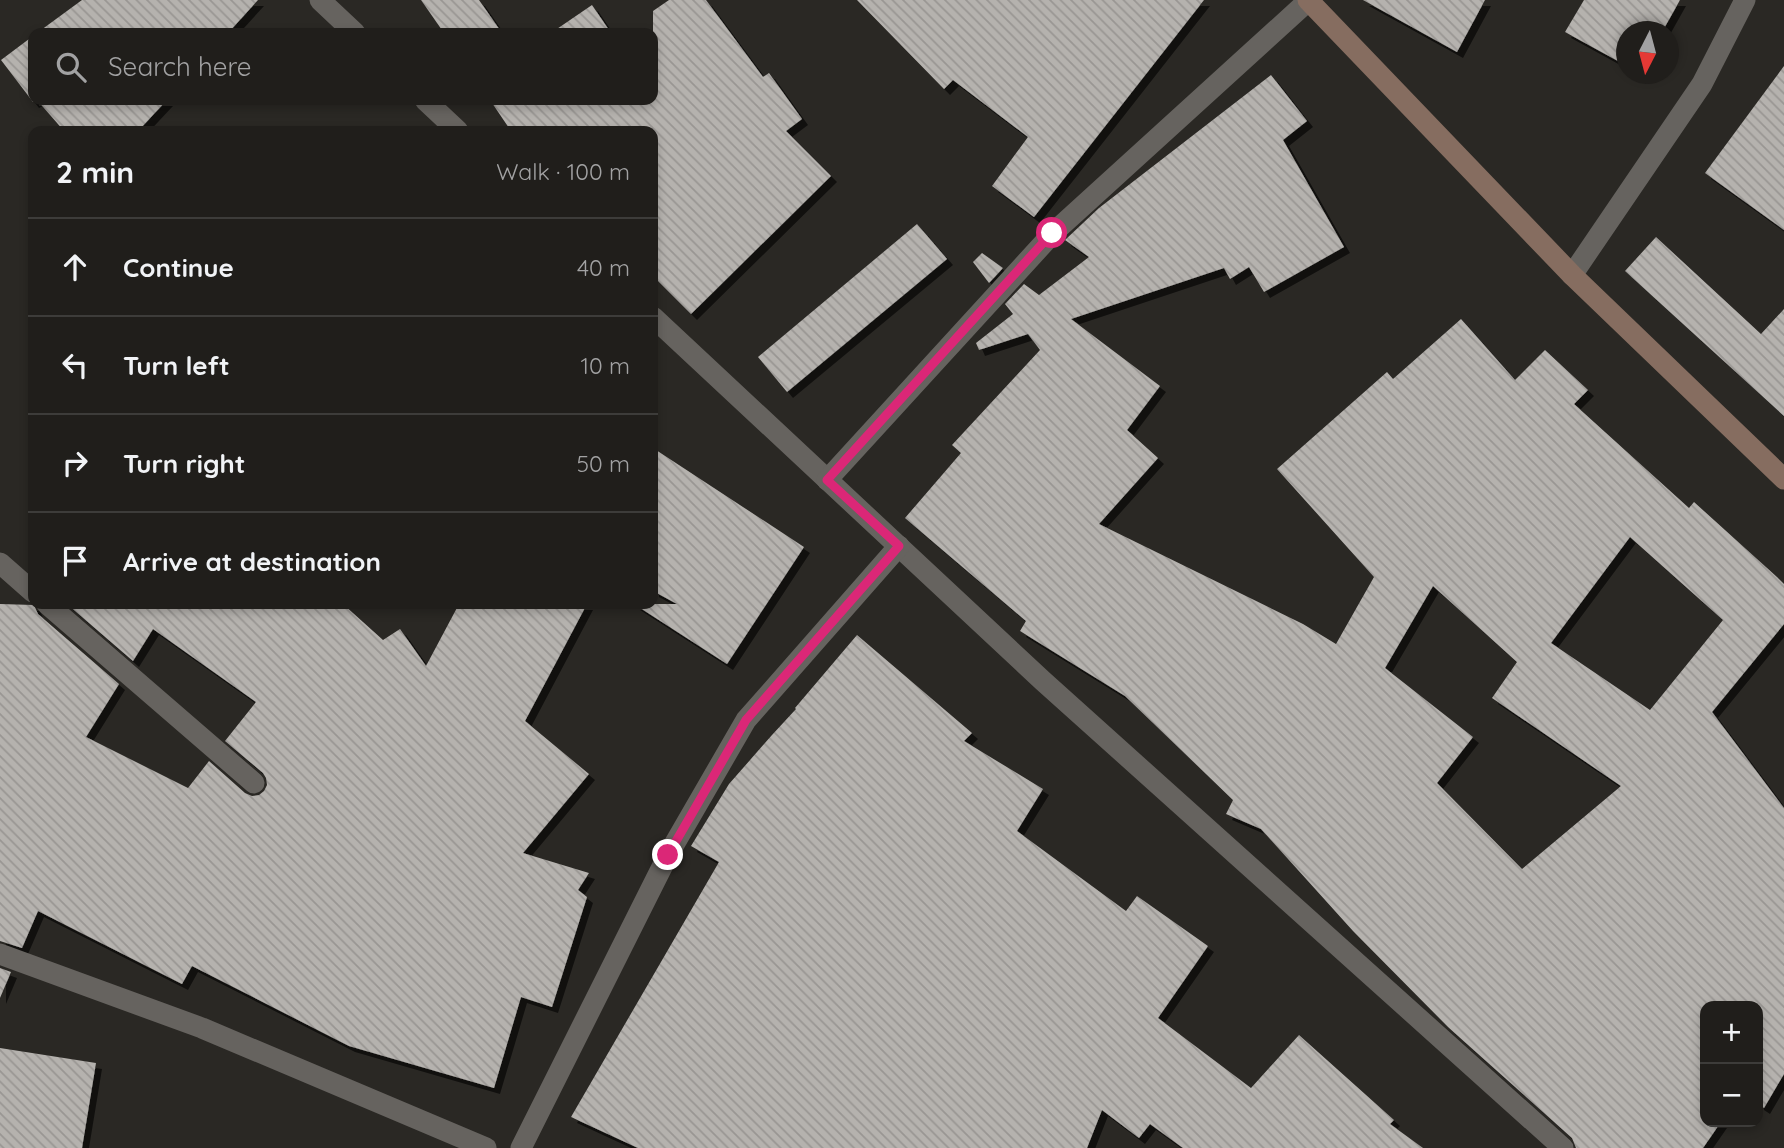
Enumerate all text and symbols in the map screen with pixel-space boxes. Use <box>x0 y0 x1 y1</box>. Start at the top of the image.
north arrow <box>1616 21 1679 84</box>
search box <box>28 28 658 105</box>
icon: search <box>52 48 90 86</box>
text: Search here <box>108 50 252 83</box>
text: 2 min <box>56 153 134 191</box>
text: Walk · 100 m <box>496 157 630 186</box>
route start <box>1036 217 1067 248</box>
icon: ahead <box>56 248 94 286</box>
text: Continue <box>123 251 234 284</box>
text: 40 m <box>577 253 630 282</box>
icon: left <box>56 346 94 384</box>
text: Turn left <box>123 349 230 382</box>
text: 10 m <box>581 351 630 380</box>
icon: right <box>56 444 94 482</box>
text: Turn right <box>123 447 245 480</box>
text: 50 m <box>577 449 630 478</box>
icon: arrive <box>56 542 94 580</box>
text: Arrive at destination <box>123 545 381 578</box>
route end <box>652 839 683 870</box>
map controls <box>1700 1001 1763 1127</box>
button: + <box>1700 1001 1763 1064</box>
button: − <box>1700 1064 1763 1127</box>

